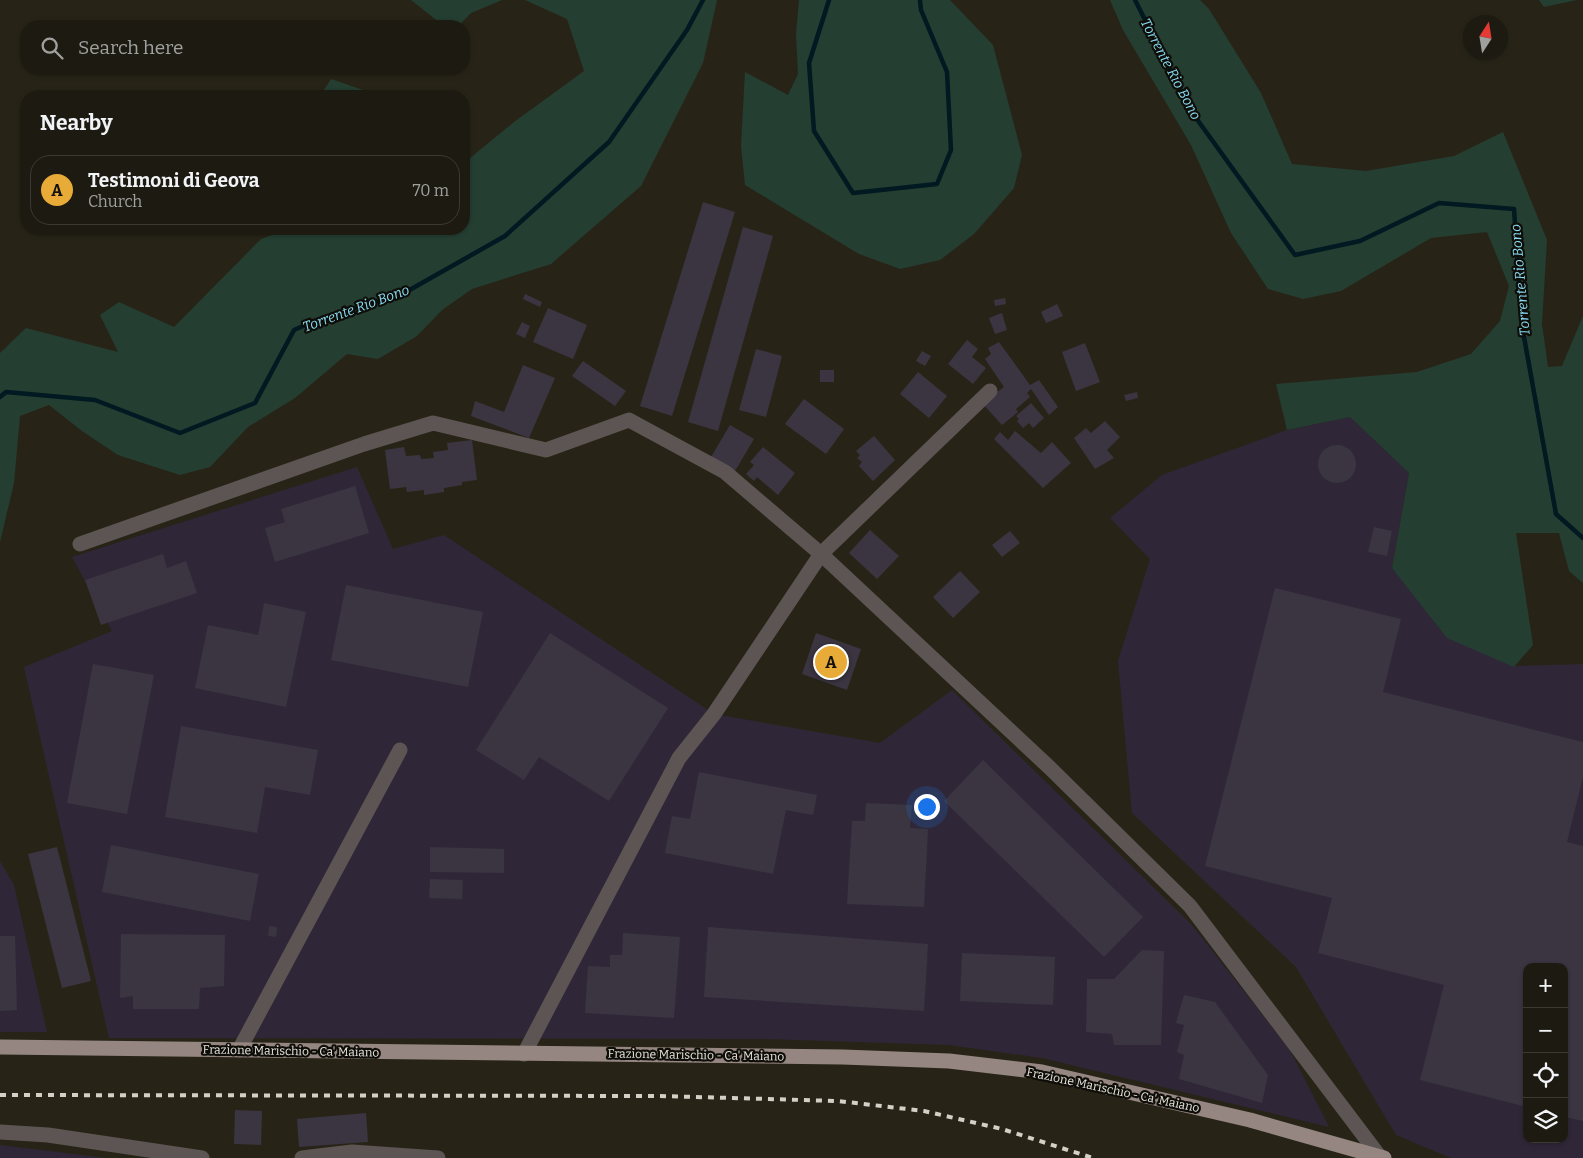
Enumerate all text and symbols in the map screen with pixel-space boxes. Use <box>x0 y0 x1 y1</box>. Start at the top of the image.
north arrow <box>1463 15 1508 60</box>
water label: Torrente Rio Bono <box>1137 16 1204 123</box>
search box <box>20 20 470 75</box>
icon: search <box>38 34 66 62</box>
text: Search here <box>78 36 183 59</box>
text: Nearby <box>40 110 113 136</box>
text: Testimoni di Geova <box>88 169 259 192</box>
text: A <box>51 181 63 200</box>
text: 70 m <box>413 181 449 200</box>
text: Church <box>88 192 142 211</box>
water label: Torrente Rio Bono <box>1507 223 1534 337</box>
water label: Torrente Rio Bono <box>301 281 412 336</box>
pin: A <box>815 643 847 681</box>
your location <box>914 794 940 820</box>
map controls <box>1523 963 1568 1143</box>
button: + <box>1523 963 1568 1008</box>
button: − <box>1523 1008 1568 1053</box>
street label: Frazione Marischio - Ca' Maiano <box>203 1042 380 1060</box>
street label: Frazione Marischio - Ca' Maiano <box>608 1046 785 1064</box>
button: locate <box>1523 1053 1568 1098</box>
street label: Frazione Marischio - Ca' Maiano <box>1025 1065 1201 1115</box>
button: layers <box>1523 1098 1568 1143</box>

